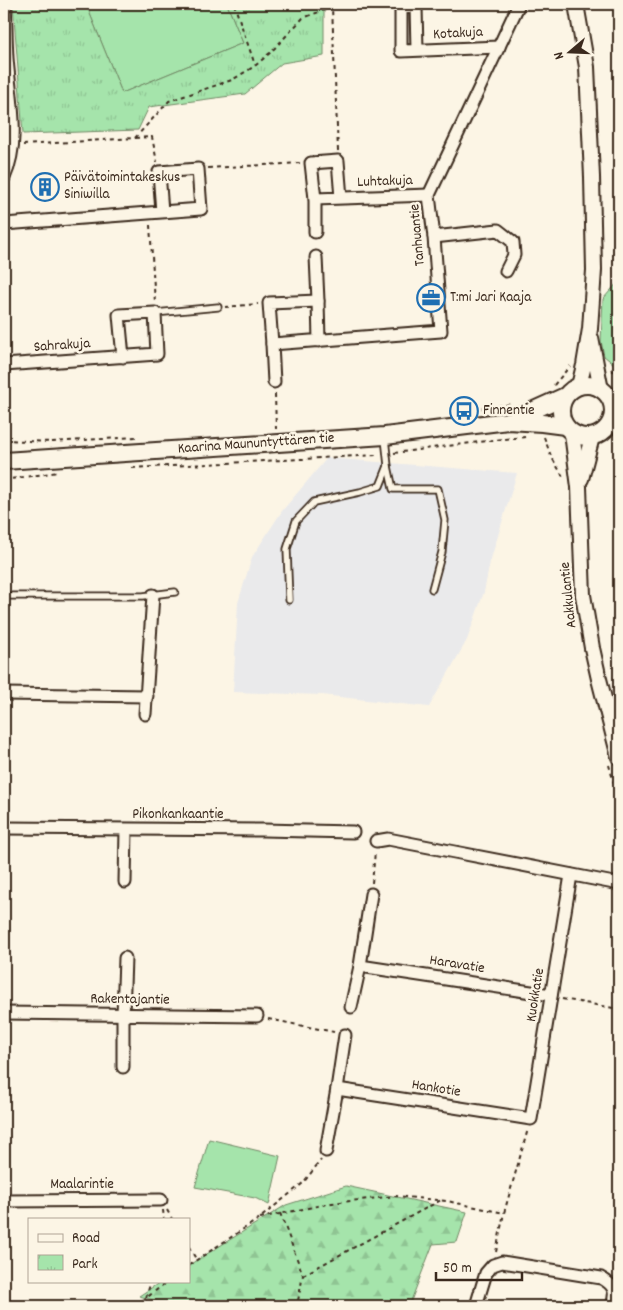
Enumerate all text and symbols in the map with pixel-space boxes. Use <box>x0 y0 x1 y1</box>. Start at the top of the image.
street label: Kotakuja <box>433 22 484 46</box>
north arrow <box>546 28 596 78</box>
text: N <box>549 49 570 62</box>
place label: Päivätoimintakeskus Siniwilla <box>64 167 180 206</box>
street label: Luhtakuja <box>357 170 414 194</box>
building icon: Päivätoimintakeskus Siniwilla <box>30 172 60 202</box>
street label: Tanhuantie <box>404 203 432 267</box>
office icon: T:mi Jari Kaaja <box>416 283 446 313</box>
place label: T:mi Jari Kaaja <box>450 287 532 309</box>
street label: Sahrakuja <box>33 333 92 359</box>
bus stop icon: Finnentie <box>449 396 479 426</box>
place label: Finnentie <box>483 400 535 422</box>
street label: Kaarina Maununtyttären tie <box>177 428 335 460</box>
street label: Aakkulantie <box>555 560 583 629</box>
street label: Pikonkankaantie <box>132 804 224 826</box>
street label: Haravatie <box>428 950 487 980</box>
street label: Kuokkatie <box>521 966 551 1024</box>
street label: Rakentajantie <box>90 988 170 1012</box>
street label: Hankotie <box>410 1074 462 1104</box>
street label: Maalarintie <box>50 1174 114 1196</box>
legend <box>28 1218 190 1282</box>
text: Road <box>72 1228 100 1250</box>
scale bar <box>436 1250 522 1282</box>
text: Park <box>72 1254 98 1276</box>
text: 50 m <box>443 1258 472 1280</box>

